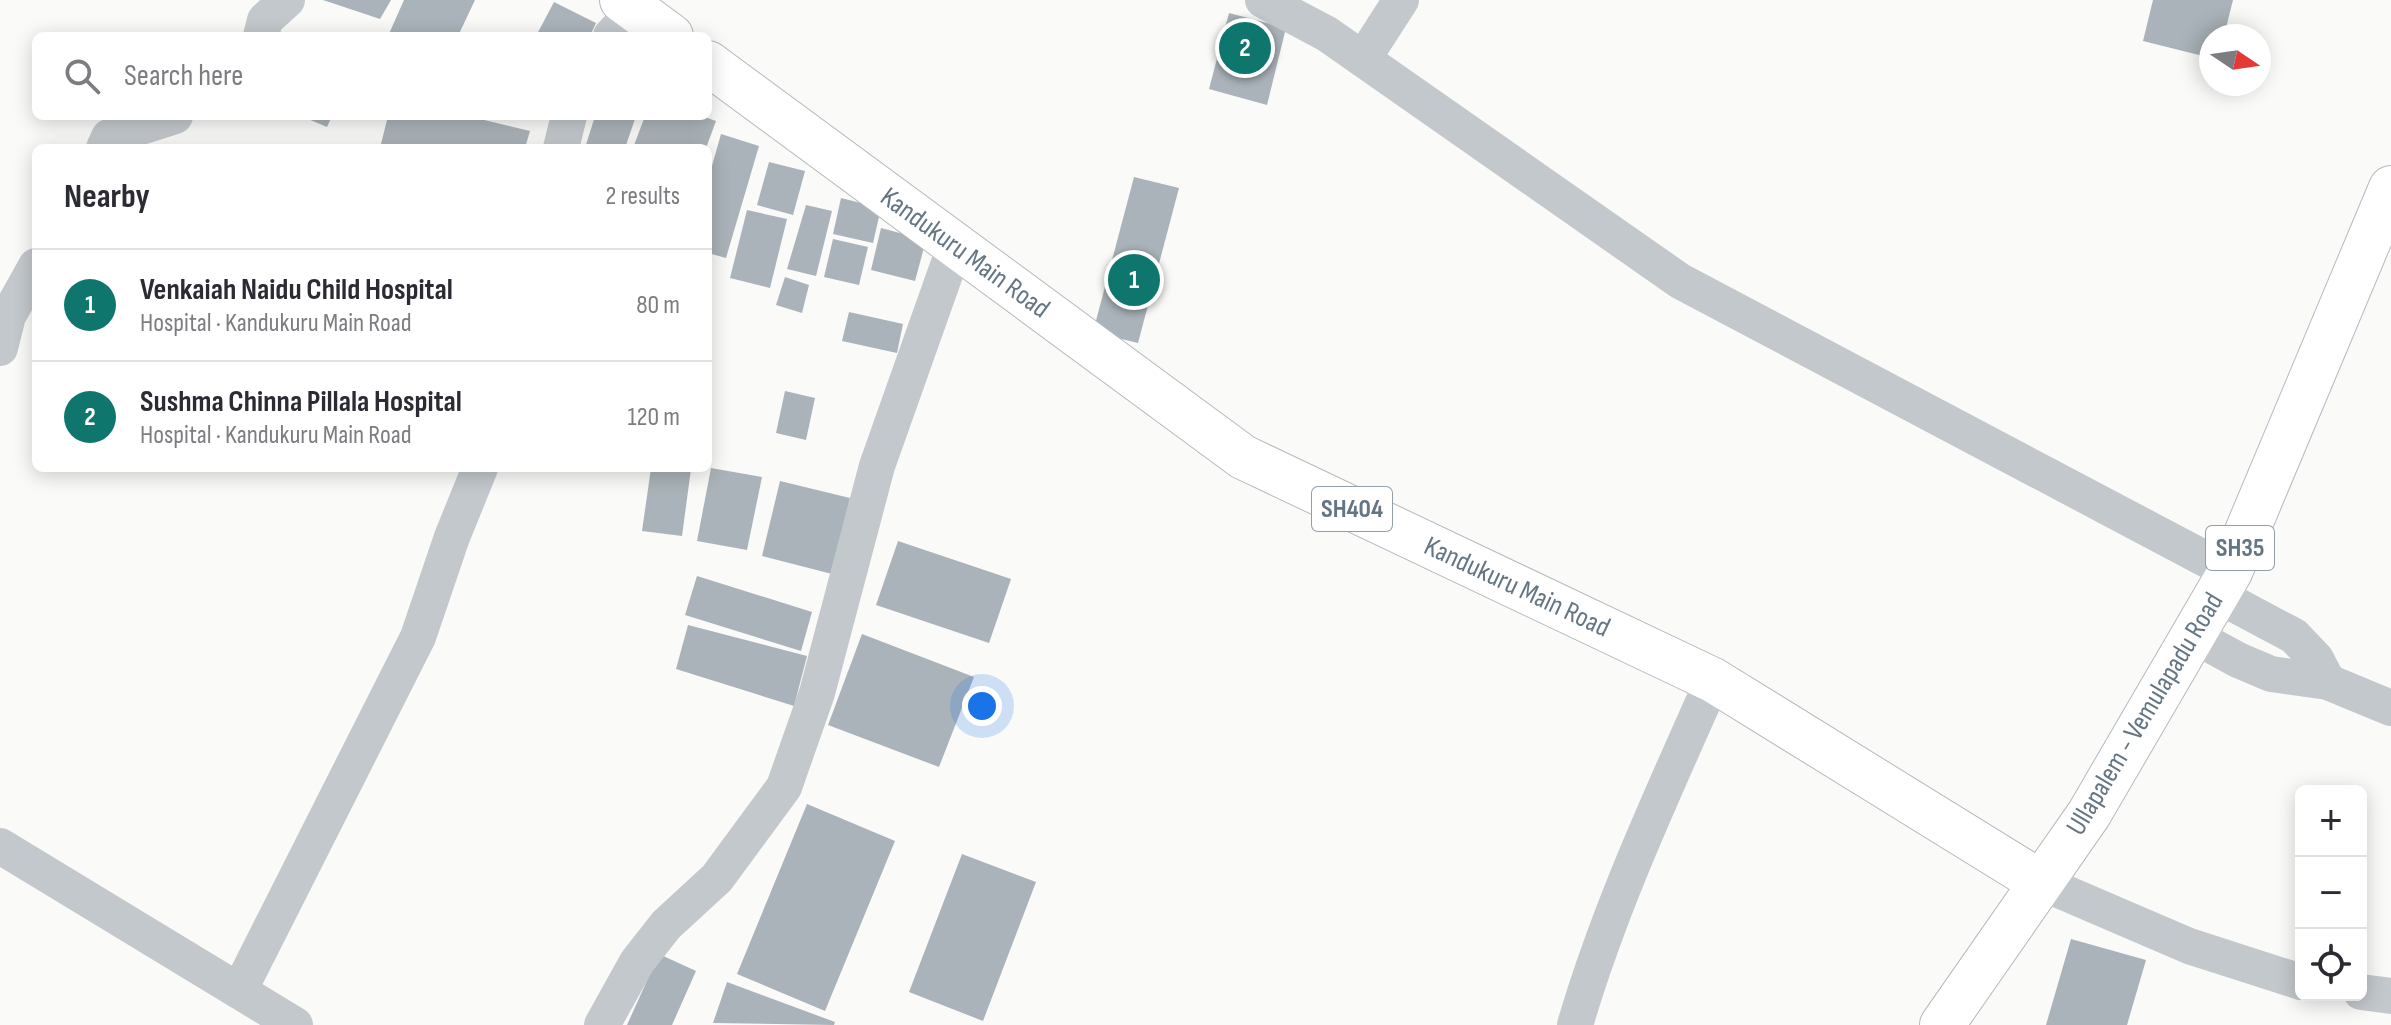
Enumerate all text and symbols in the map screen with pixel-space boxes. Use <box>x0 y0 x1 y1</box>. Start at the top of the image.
pin: 2 <box>1219 18 1271 78</box>
north arrow <box>2199 24 2271 96</box>
search box <box>32 32 712 120</box>
icon: search <box>60 54 104 98</box>
text: Search here <box>124 58 243 94</box>
text: Nearby <box>64 176 150 217</box>
text: 2 results <box>606 181 680 212</box>
street label: Kandukuru Main Road <box>874 181 1056 325</box>
pin: 1 <box>1108 250 1160 310</box>
text: Venkaiah Naidu Child Hospital <box>140 272 453 308</box>
text: 1 <box>85 290 95 321</box>
text: 80 m <box>636 290 680 321</box>
text: Hospital · Kandukuru Main Road <box>140 308 412 339</box>
text: Sushma Chinna Pillala Hospital <box>140 384 462 420</box>
text: 2 <box>84 402 96 433</box>
text: 120 m <box>627 402 680 433</box>
text: Hospital · Kandukuru Main Road <box>140 420 412 451</box>
road number: SH404 <box>1312 487 1392 531</box>
road number: SH35 <box>2206 526 2274 570</box>
street label: Kandukuru Main Road <box>1419 530 1615 644</box>
street label: Ullapalem - Vemulapadu Road <box>2060 587 2230 841</box>
your location <box>962 686 1002 726</box>
map controls <box>2295 785 2367 1001</box>
button: + <box>2295 785 2367 857</box>
button: − <box>2295 857 2367 929</box>
button: locate <box>2295 929 2367 1001</box>

